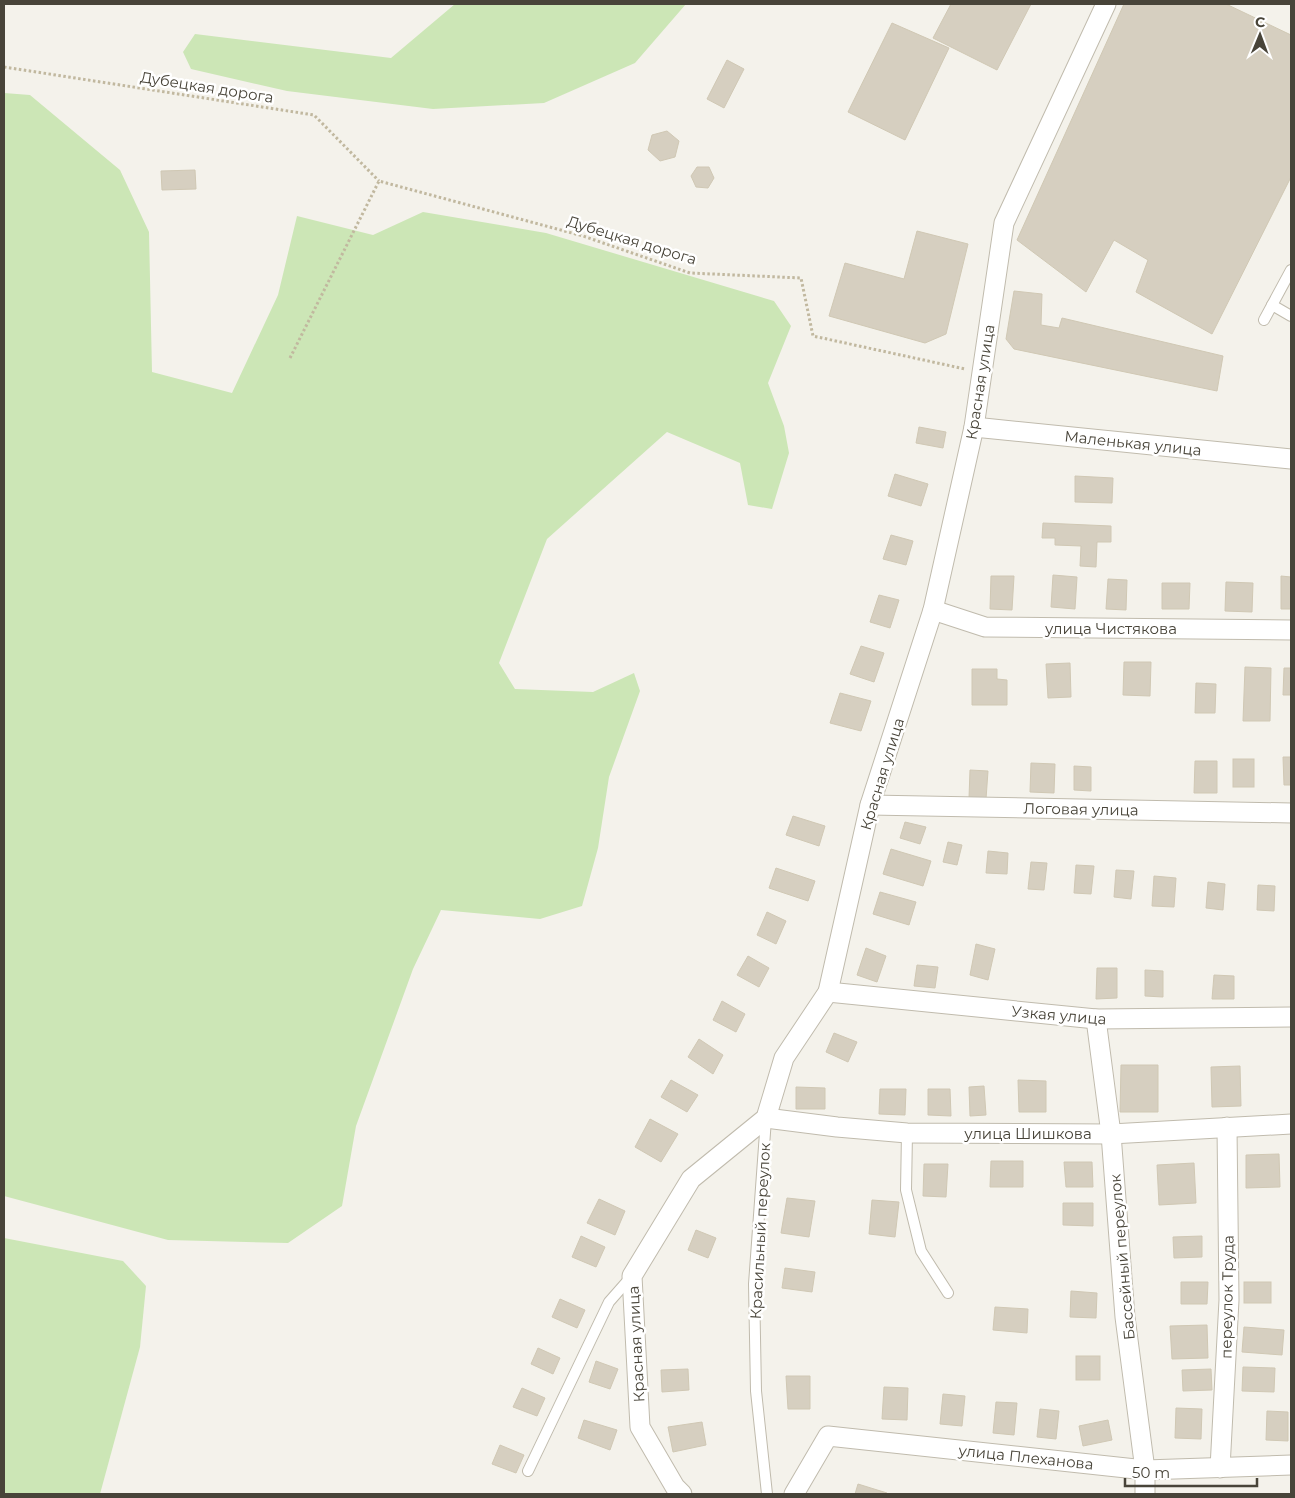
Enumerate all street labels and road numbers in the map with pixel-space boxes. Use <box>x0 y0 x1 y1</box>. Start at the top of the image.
street label: Дубецкая дорога <box>139 67 275 107</box>
street label: Дубецкая дорога <box>565 211 699 269</box>
street label: Красная улица <box>962 323 998 441</box>
street label: Маленькая улица <box>1064 426 1202 460</box>
street label: улица Чистякова <box>1044 619 1177 638</box>
street label: Красная улица <box>856 716 908 832</box>
street label: Логовая улица <box>1023 798 1139 820</box>
street label: Узкая улица <box>1011 1001 1107 1029</box>
street label: улица Шишкова <box>963 1124 1092 1143</box>
street label: Красильный переулок <box>746 1142 774 1320</box>
street label: Бассейный переулок <box>1105 1173 1139 1341</box>
street label: переулок Труда <box>1216 1235 1238 1359</box>
street label: Красная улица <box>623 1285 649 1403</box>
street label: улица Плеханова <box>957 1440 1094 1474</box>

